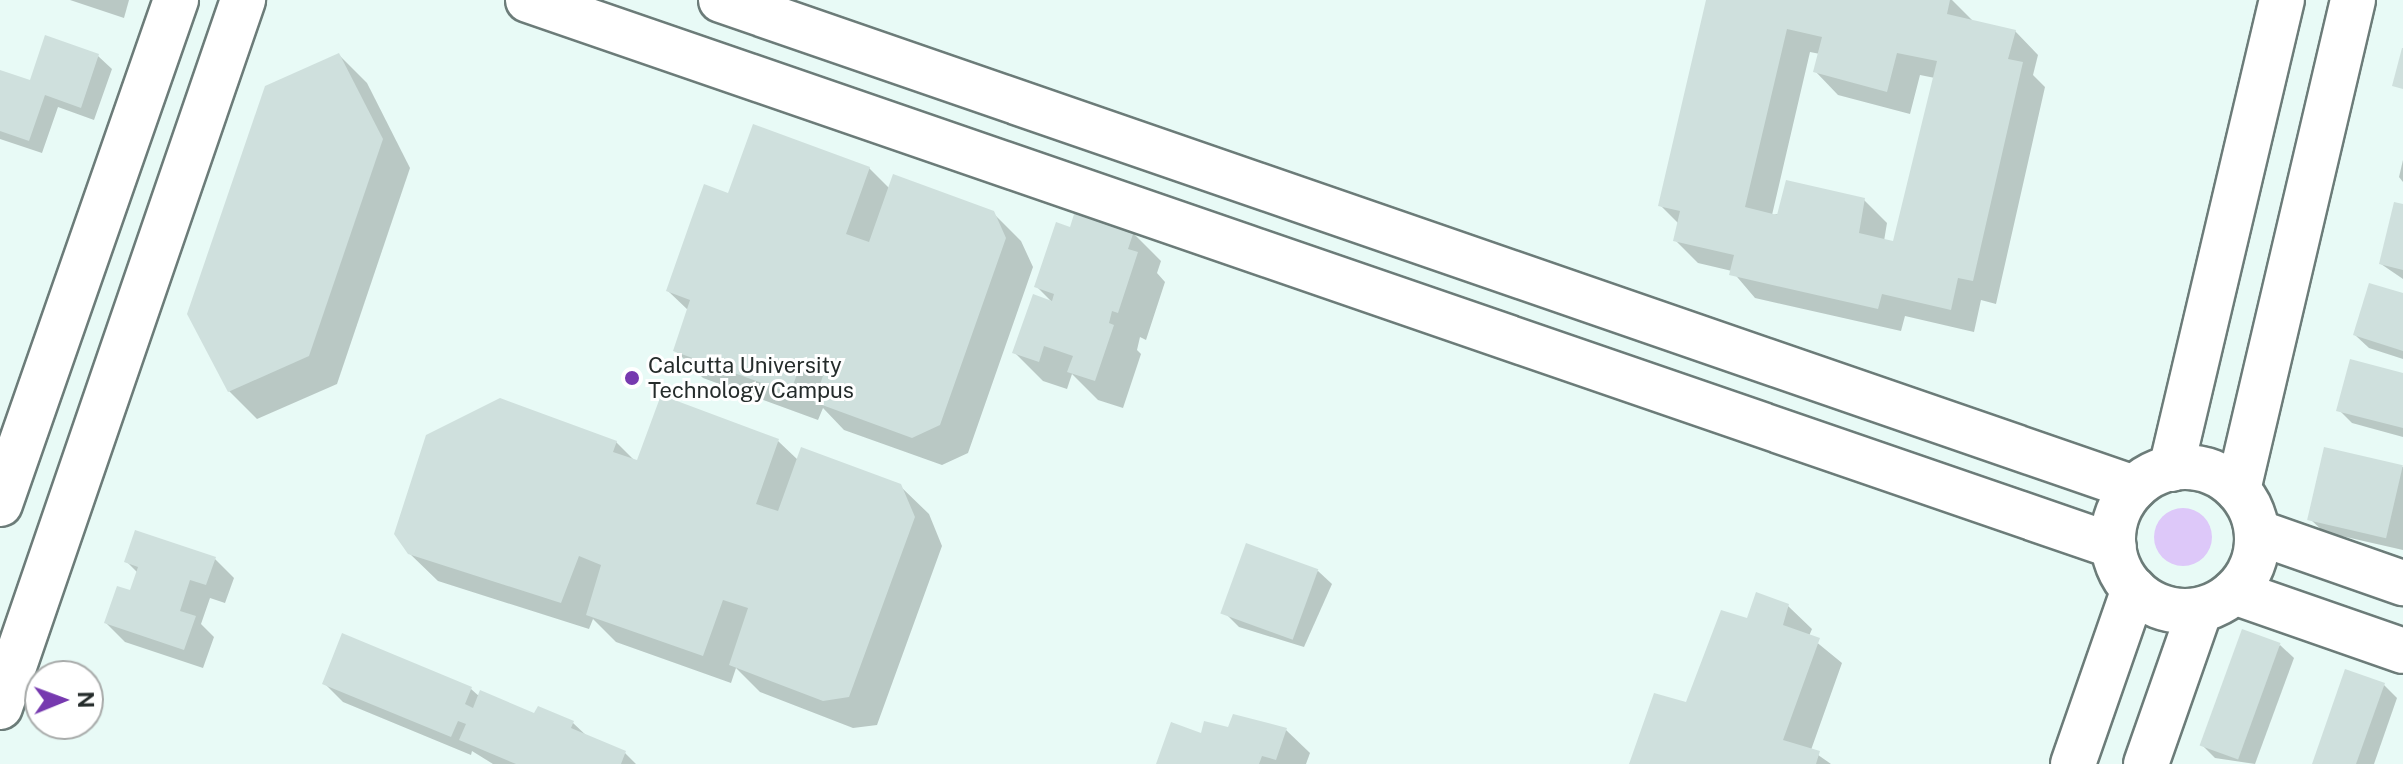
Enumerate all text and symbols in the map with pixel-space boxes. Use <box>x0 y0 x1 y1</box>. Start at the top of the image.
place label: Calcutta University Technology Campus <box>648 352 854 404</box>
marker: Calcutta University Technology Campus <box>623 369 641 387</box>
north arrow <box>24 660 104 740</box>
text: N <box>73 691 99 708</box>

